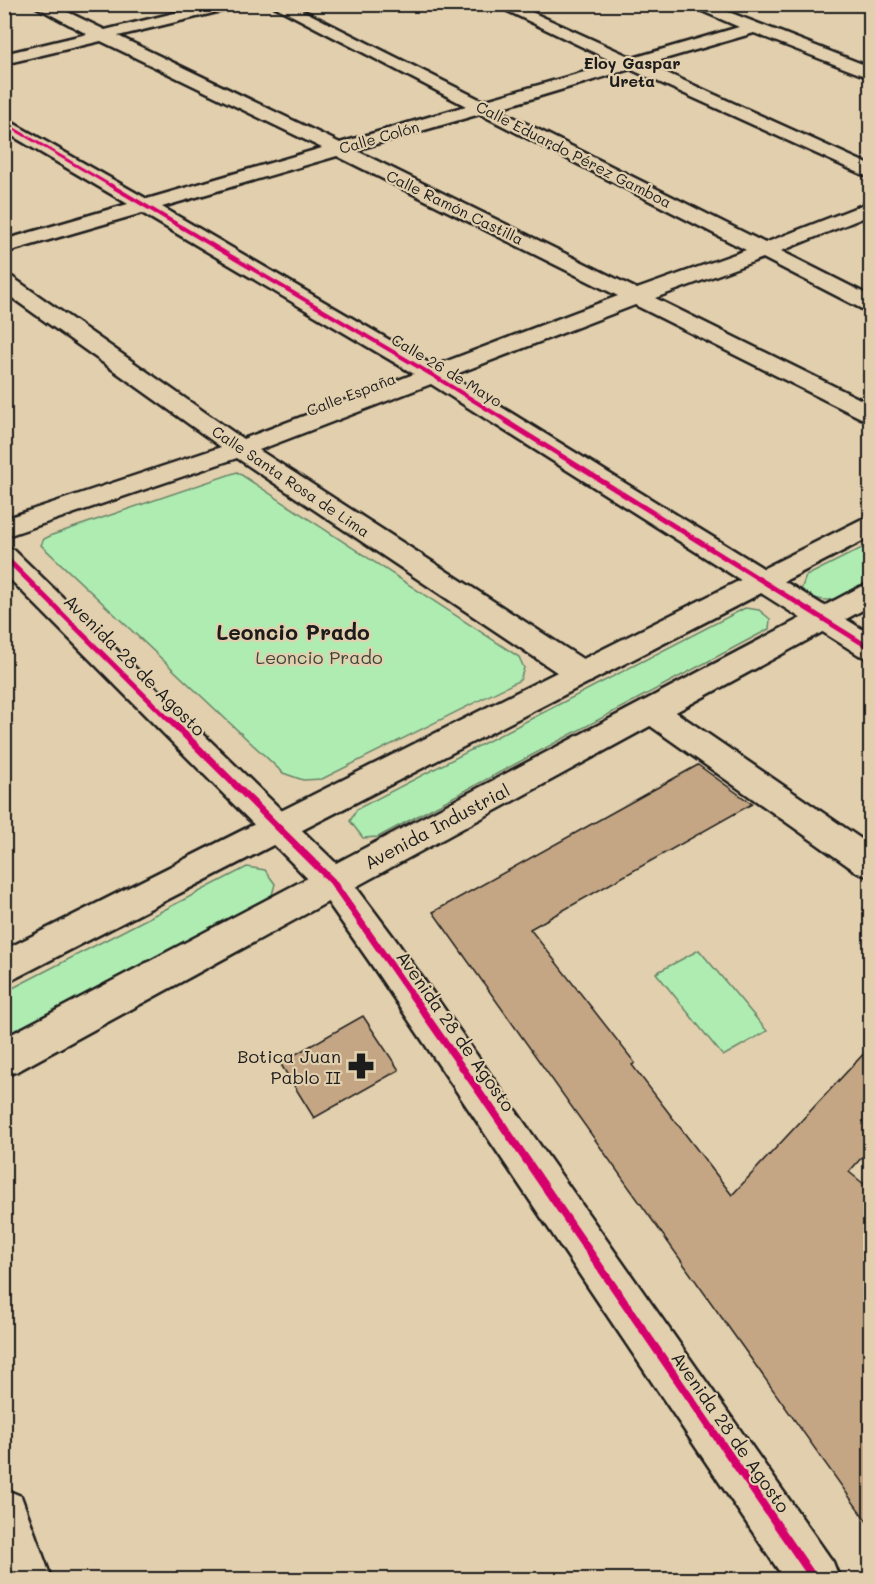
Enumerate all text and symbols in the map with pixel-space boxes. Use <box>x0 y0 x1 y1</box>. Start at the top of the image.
district label: Eloy Gaspar Ureta <box>583 52 681 91</box>
street label: Calle Eduardo Pérez Gamboa <box>473 96 675 212</box>
street label: Calle Colón <box>337 116 421 158</box>
street label: Calle Ramón Castilla <box>383 165 527 249</box>
street label: Calle 26 de Mayo <box>388 329 506 411</box>
street label: Calle España <box>304 368 398 420</box>
street label: Calle Santa Rosa de Lima <box>208 421 374 541</box>
street label: Avenida 28 de Agosto <box>59 589 211 741</box>
district label: Leoncio Prado <box>216 618 370 645</box>
park label: Leoncio Prado <box>255 645 383 669</box>
street label: Avenida Industrial <box>360 778 514 874</box>
street label: Avenida 28 de Agosto <box>391 946 521 1116</box>
place label: Botica Juan Pablo II <box>237 1044 341 1089</box>
pharmacy icon: Botica Juan Pablo II <box>346 1051 376 1081</box>
street label: Avenida 28 de Agosto <box>666 1347 796 1517</box>

